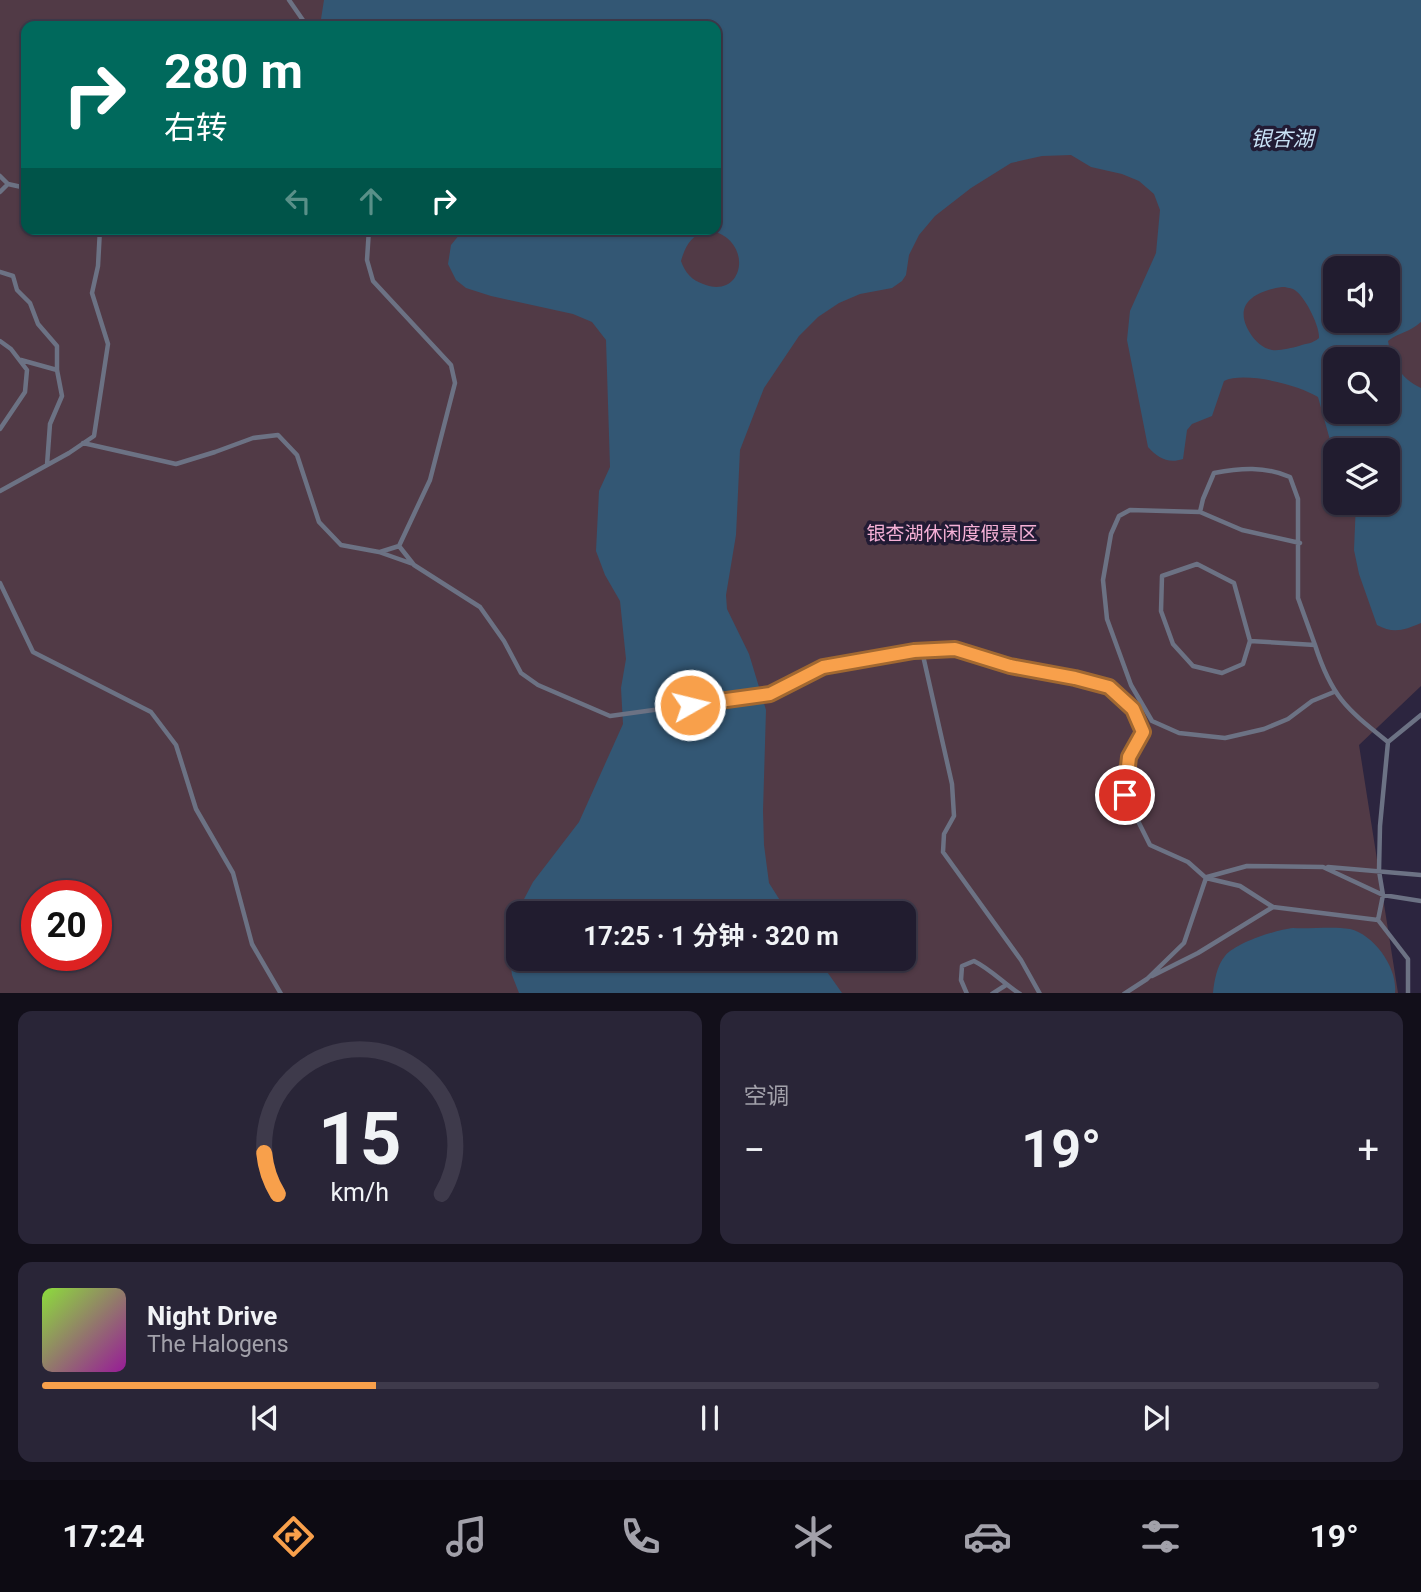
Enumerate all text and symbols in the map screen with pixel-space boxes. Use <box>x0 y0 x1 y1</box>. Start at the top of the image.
text: 280 m <box>164 43 303 100</box>
icon: right <box>49 49 140 140</box>
text: 右转 <box>164 109 228 147</box>
water label: 银杏湖 <box>1251 127 1316 151</box>
icon: left <box>279 182 317 220</box>
icon: ahead <box>352 182 390 220</box>
icon: right <box>425 182 463 220</box>
map controls <box>1323 256 1400 515</box>
button: sound <box>1323 256 1400 333</box>
button: search <box>1323 347 1400 424</box>
button: layers <box>1323 438 1400 515</box>
park label: 银杏湖休闲度假景区 <box>866 522 1038 545</box>
position arrow <box>653 668 727 742</box>
pin <box>1095 765 1155 825</box>
icon: arrive <box>1106 776 1144 814</box>
speed limit sign: 20 <box>21 880 112 971</box>
text: 17:25 · 1 分钟 · 320 m <box>583 921 839 951</box>
text: 空调 <box>744 1083 790 1110</box>
text: 15 <box>318 1096 402 1182</box>
text: 19° <box>1021 1119 1101 1180</box>
text: − <box>744 1128 765 1172</box>
text: + <box>1357 1128 1379 1172</box>
text: km/h <box>330 1177 389 1206</box>
text: Night Drive <box>147 1301 277 1331</box>
text: The Halogens <box>147 1331 289 1358</box>
icon: previous <box>246 1399 284 1437</box>
icon: pause <box>691 1399 729 1437</box>
icon: next <box>1137 1399 1175 1437</box>
icon: directions <box>269 1512 318 1561</box>
icon: music <box>442 1512 491 1561</box>
icon: phone <box>616 1512 665 1561</box>
icon: climate <box>789 1512 838 1561</box>
icon: car <box>963 1512 1012 1561</box>
icon: filters <box>1136 1512 1185 1561</box>
text: 17:24 <box>62 1517 145 1555</box>
text: 19° <box>1310 1517 1359 1555</box>

